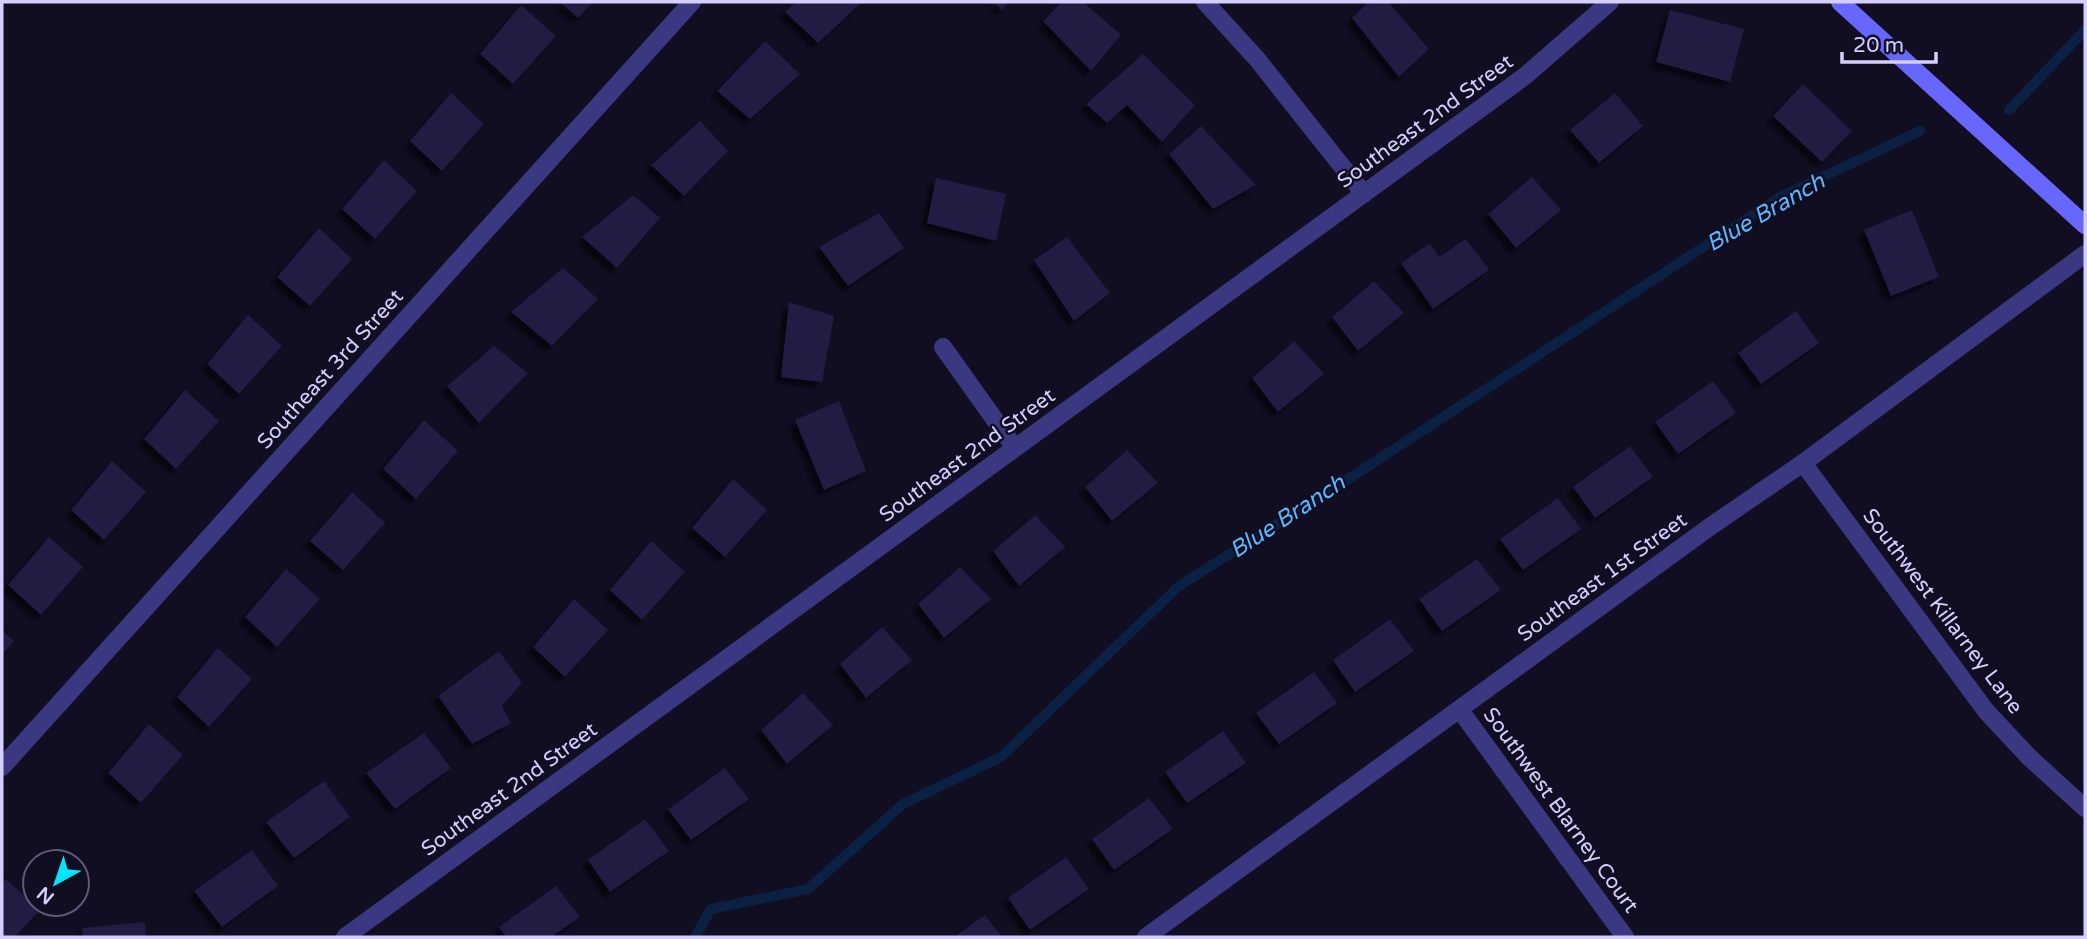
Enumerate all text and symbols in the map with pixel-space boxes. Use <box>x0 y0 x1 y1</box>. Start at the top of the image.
scale bar <box>1842 21 1937 65</box>
text: 20 m <box>1853 33 1904 58</box>
street label: Southeast 2nd Street <box>1333 49 1518 194</box>
water label: Blue Branch <box>1701 167 1831 258</box>
street label: Southeast 3rd Street <box>252 284 409 454</box>
street label: Southeast 2nd Street <box>875 383 1060 528</box>
water label: Blue Branch <box>1224 469 1351 565</box>
street label: Southwest Killarney Lane <box>1857 504 2028 719</box>
street label: Southeast 1st Street <box>1513 508 1692 647</box>
street label: Southwest Blarney Court <box>1478 703 1643 918</box>
street label: Southeast 2nd Street <box>417 717 602 862</box>
north arrow <box>21 848 91 918</box>
text: N <box>33 882 59 909</box>

